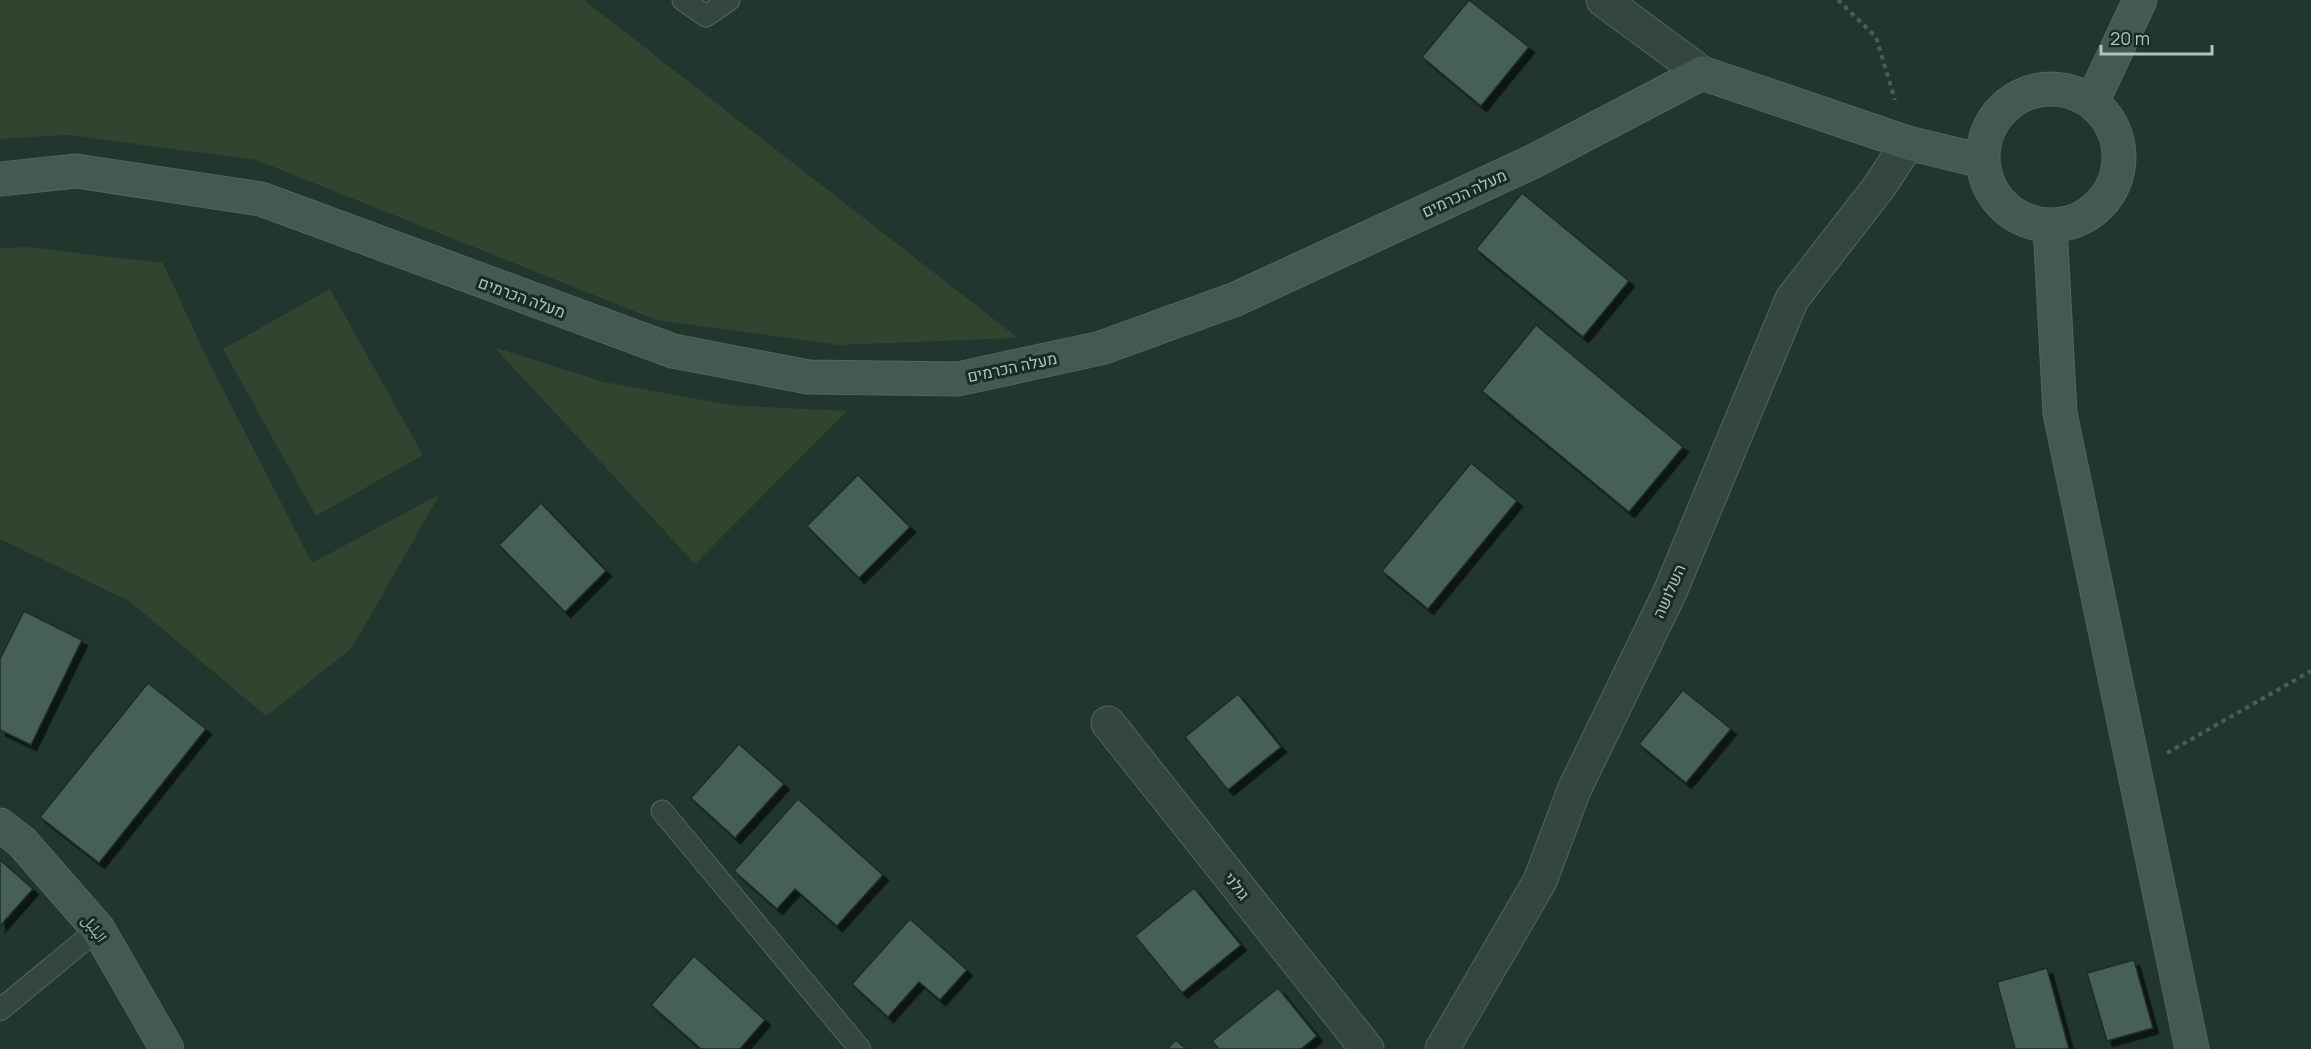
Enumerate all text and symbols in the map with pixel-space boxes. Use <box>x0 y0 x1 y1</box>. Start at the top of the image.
scale bar <box>2101 18 2212 56</box>
text: 20 m <box>2110 26 2150 50</box>
street label: מעלה הכרמים <box>1418 164 1510 222</box>
street label: מעלה הכרמים <box>475 271 569 323</box>
street label: מעלה הכרמים <box>965 347 1059 387</box>
street label: השלושה <box>1647 560 1691 622</box>
street label: גולני <box>1219 868 1255 904</box>
street label: البلبل <box>77 909 113 947</box>

